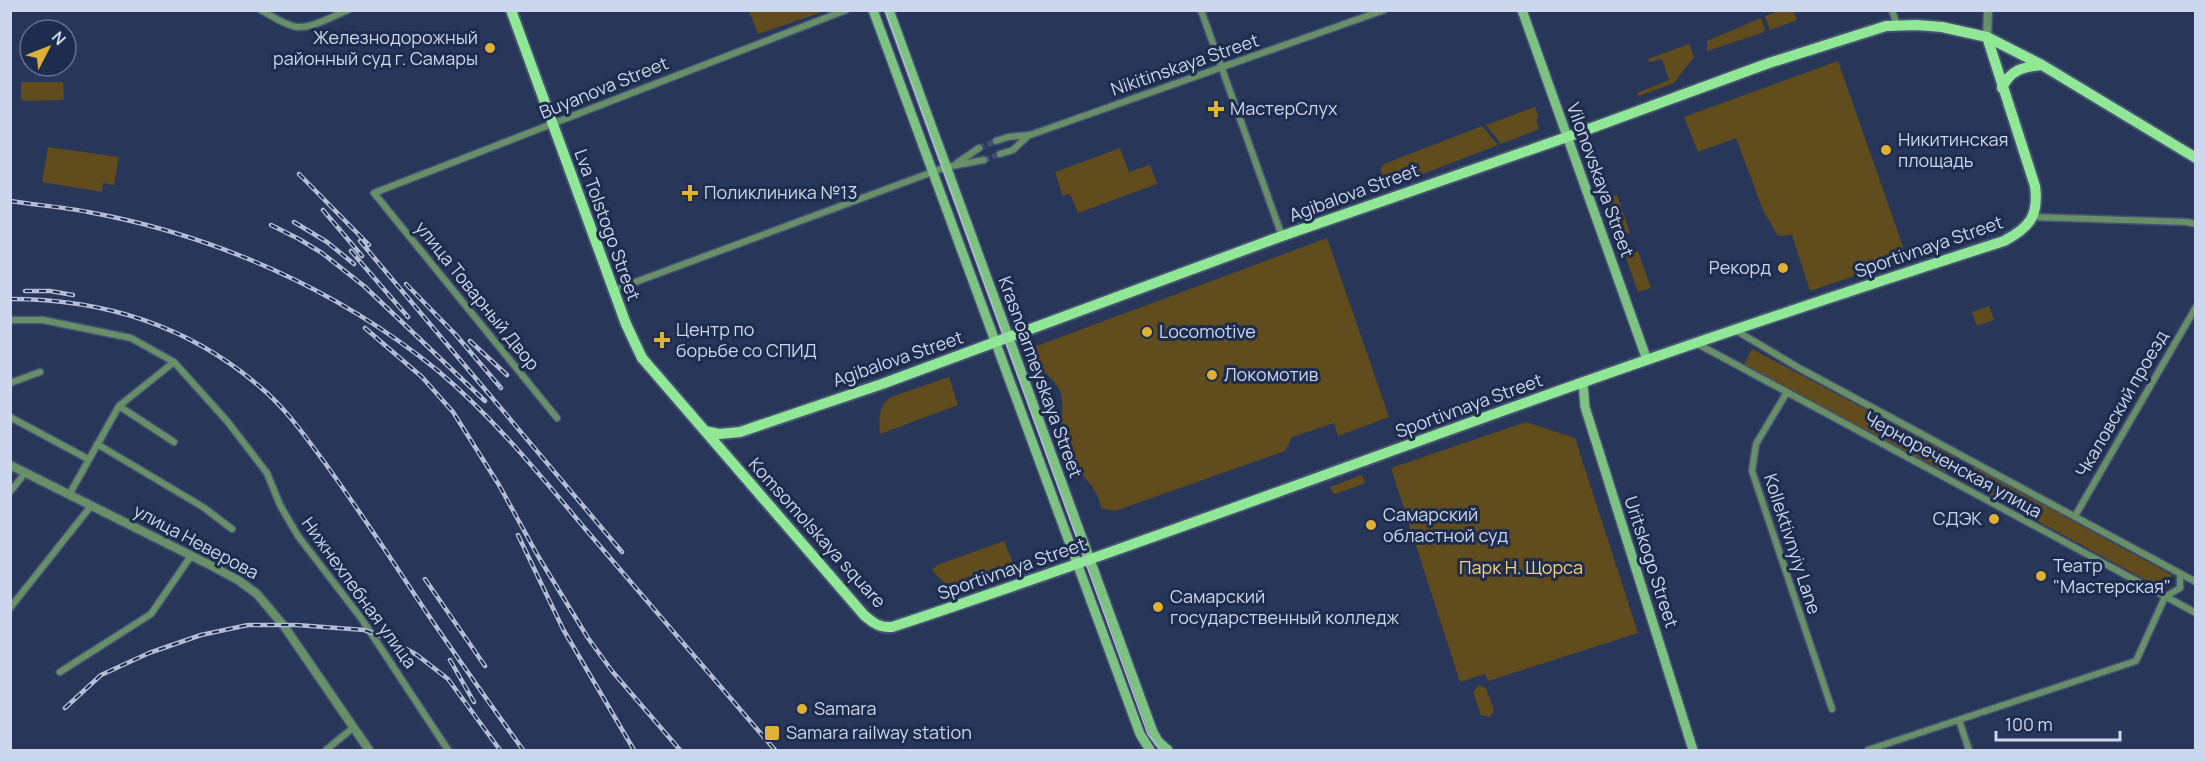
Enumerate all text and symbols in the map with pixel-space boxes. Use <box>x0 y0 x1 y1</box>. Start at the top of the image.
north arrow <box>18 18 78 78</box>
place label: Железнодорожный районный суд г. Самары <box>273 25 478 70</box>
text: N <box>47 26 71 50</box>
street label: Nikitinskaya Street <box>1107 27 1262 101</box>
marker: Железнодорожный районный суд г. Самары <box>483 41 497 55</box>
street label: Buyanova Street <box>536 50 672 124</box>
place label: МастерСлух <box>1230 96 1338 120</box>
street label: Vilonovskaya Street <box>1562 99 1640 260</box>
marker: МастерСлух <box>1207 100 1225 118</box>
place label: Никитинская площадь <box>1898 127 2009 172</box>
marker: Никитинская площадь <box>1879 143 1893 157</box>
street label: Lva Tolstogo Street <box>569 146 647 304</box>
street label: Agibalova Street <box>1285 157 1422 227</box>
place label: Поликлиника №13 <box>704 180 857 204</box>
marker: Поликлиника №13 <box>681 184 699 202</box>
street label: Sportivnaya Street <box>1851 209 2006 283</box>
street label: улица Товарный Двор <box>410 216 545 375</box>
place label: Рекорд <box>1709 255 1771 279</box>
marker: Рекорд <box>1776 261 1790 275</box>
street label: Krasnoarmeyskaya Street <box>993 273 1089 481</box>
place label: Центр по борьбе со СПИД <box>676 317 817 362</box>
place label: Locomotive <box>1159 319 1256 343</box>
street label: Agibalova Street <box>829 324 966 392</box>
marker: Locomotive <box>1140 325 1154 339</box>
street label: Чкаловский проезд <box>2069 326 2173 481</box>
marker: Центр по борьбе со СПИД <box>653 331 671 349</box>
place label: Локомотив <box>1224 362 1319 386</box>
street label: Sportivnaya Street <box>1392 367 1546 443</box>
marker: Локомотив <box>1205 368 1219 382</box>
street label: Чернореченская улица <box>1860 405 2047 523</box>
street label: Komsomolskaya square <box>744 452 892 613</box>
street label: Kollektivnyiy Lane <box>1759 470 1827 617</box>
street label: Uritskogo Street <box>1619 493 1685 631</box>
street label: улица Неверова <box>130 498 263 584</box>
place label: Самарский областной суд <box>1383 502 1508 547</box>
place label: СДЭК <box>1933 506 1982 530</box>
street label: Нижнехлебная улица <box>297 512 423 673</box>
marker: СДЭК <box>1987 512 2001 526</box>
marker: Самарский областной суд <box>1364 518 1378 532</box>
street label: Sportivnaya Street <box>934 531 1089 605</box>
place label: Театр "Мастерская" <box>2053 553 2171 598</box>
park label: Парк Н. Щорса <box>1459 555 1583 579</box>
marker: Театр "Мастерская" <box>2034 569 2048 583</box>
place label: Самарский государственный колледж <box>1170 584 1400 629</box>
marker: Самарский государственный колледж <box>1151 600 1165 614</box>
place label: Samara <box>814 696 877 720</box>
marker: Samara <box>795 702 809 716</box>
scale bar <box>1996 704 2120 742</box>
text: 100 m <box>2005 712 2053 736</box>
place label: Samara railway station <box>786 720 972 744</box>
marker: Samara railway station <box>763 724 781 742</box>

